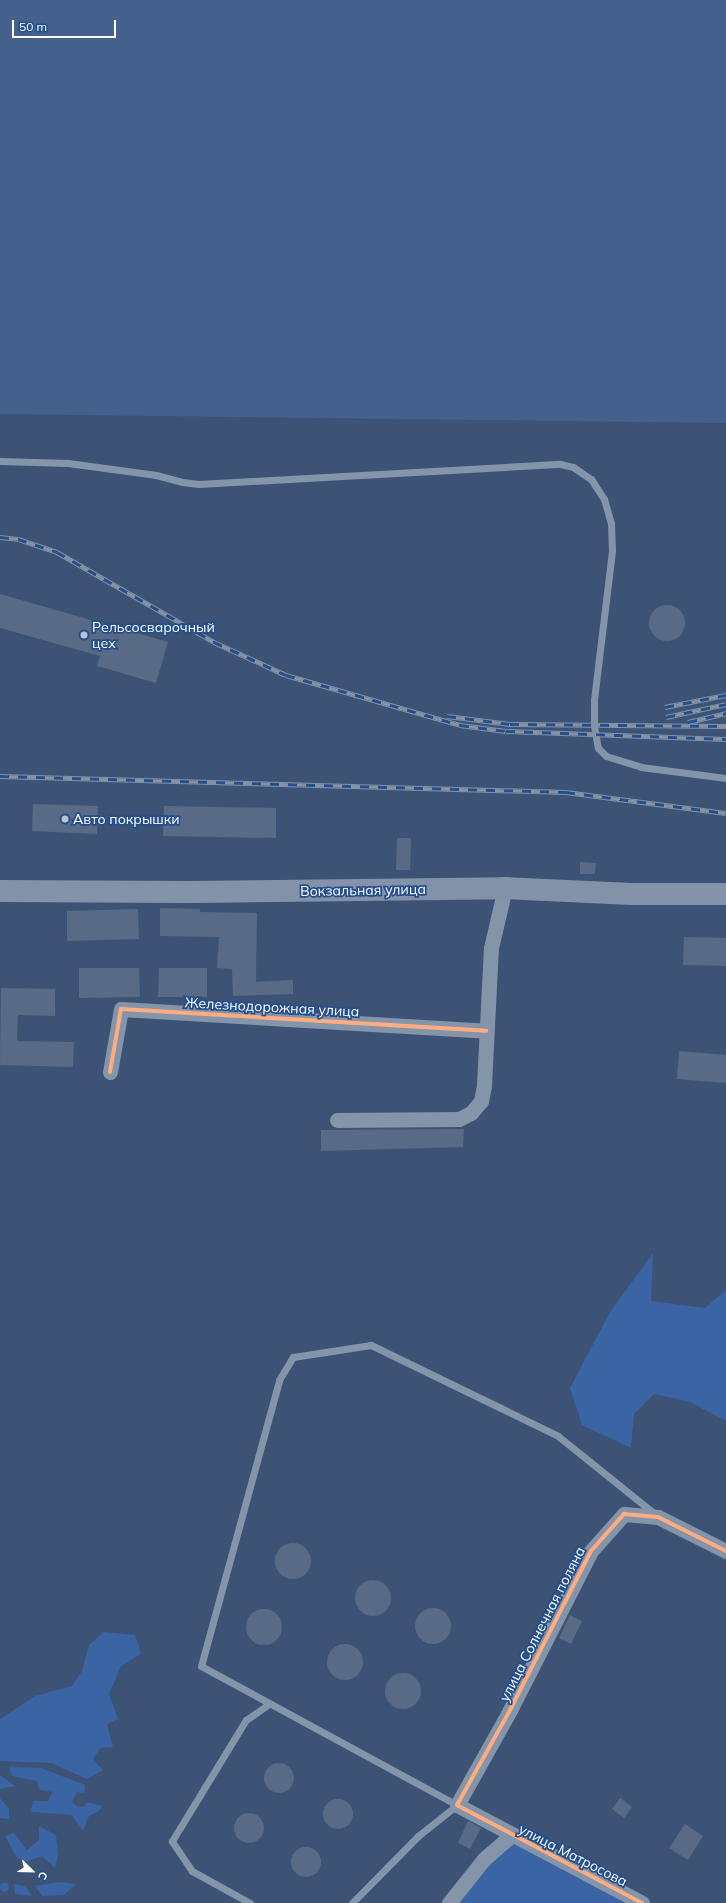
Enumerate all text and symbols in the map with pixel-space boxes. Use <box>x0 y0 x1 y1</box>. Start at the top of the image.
scale bar <box>14 12 118 38</box>
text: 50 m <box>19 19 47 34</box>
place label: Рельсосварочный цех <box>92 619 215 652</box>
marker: Рельсосварочный цех <box>79 630 89 640</box>
place label: Авто покрышки <box>73 811 180 827</box>
marker: Авто покрышки <box>60 814 70 824</box>
street label: Вокзальная улица <box>300 881 426 899</box>
street label: Железнодорожная улица <box>184 994 360 1020</box>
street label: улица Солнечная поляна <box>496 1544 588 1704</box>
street label: улица Матросова <box>516 1820 630 1890</box>
north arrow <box>12 1851 52 1891</box>
text: С <box>35 1869 51 1882</box>

